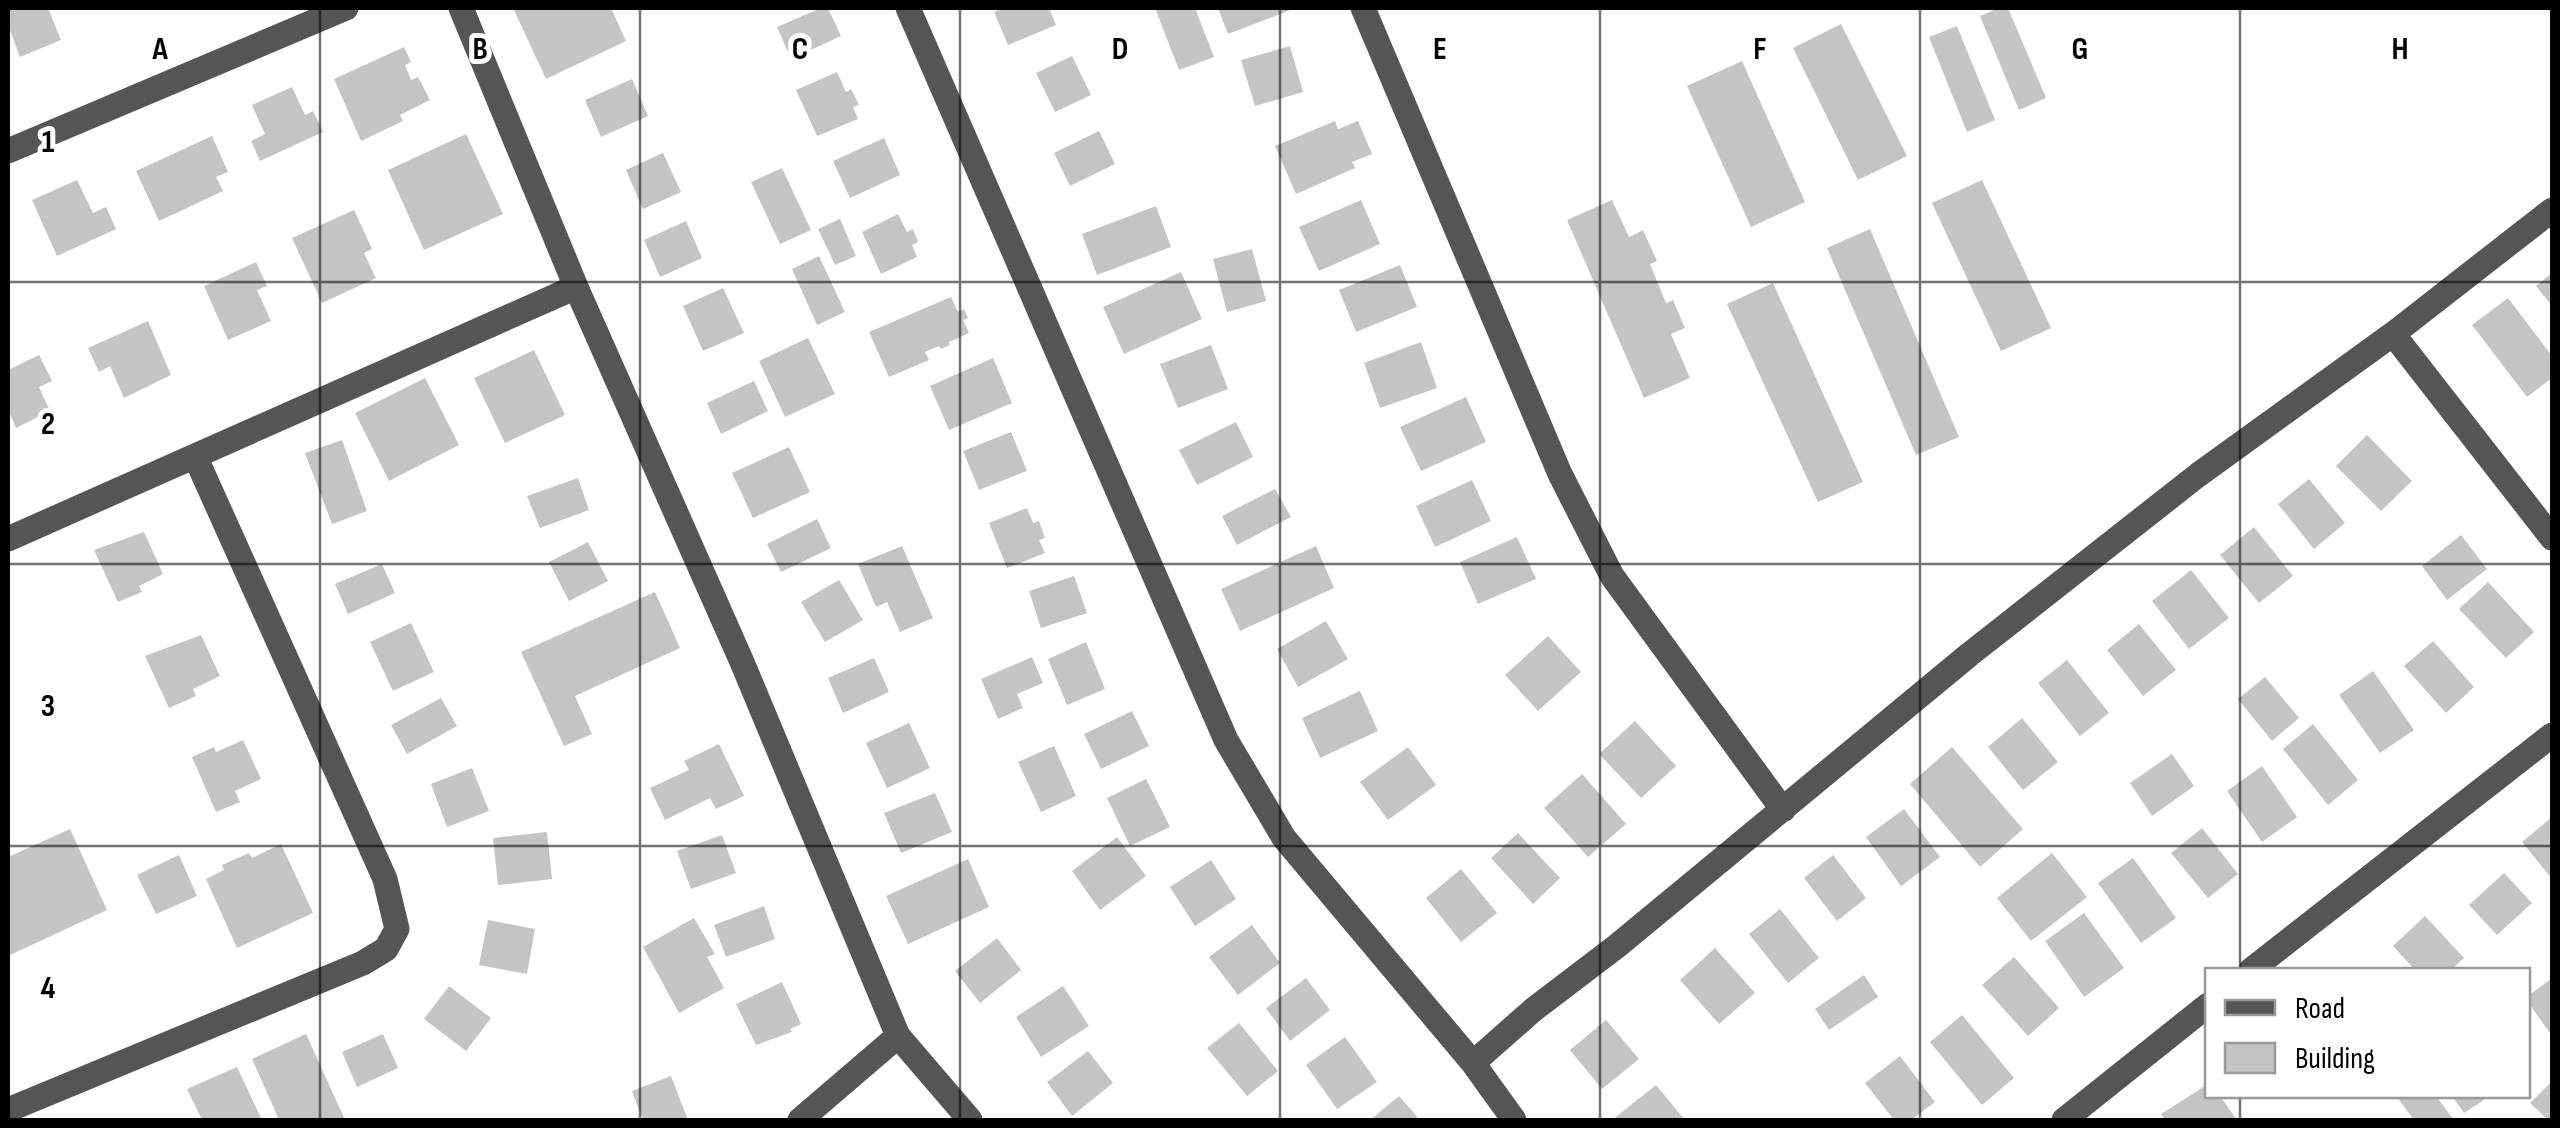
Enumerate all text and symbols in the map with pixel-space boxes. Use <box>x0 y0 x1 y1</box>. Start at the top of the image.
text: A <box>151 30 168 69</box>
text: B <box>472 30 488 69</box>
text: C <box>792 30 808 69</box>
text: D <box>1112 30 1128 69</box>
text: E <box>1433 30 1447 69</box>
text: F <box>1753 30 1767 69</box>
text: G <box>2072 30 2088 69</box>
text: H <box>2391 30 2409 69</box>
text: 1 <box>42 123 55 162</box>
text: 2 <box>41 405 55 444</box>
text: 3 <box>41 687 55 726</box>
legend <box>2205 968 2530 1098</box>
text: 4 <box>41 969 56 1008</box>
text: Road <box>2295 991 2345 1027</box>
text: Building <box>2295 1041 2375 1077</box>

